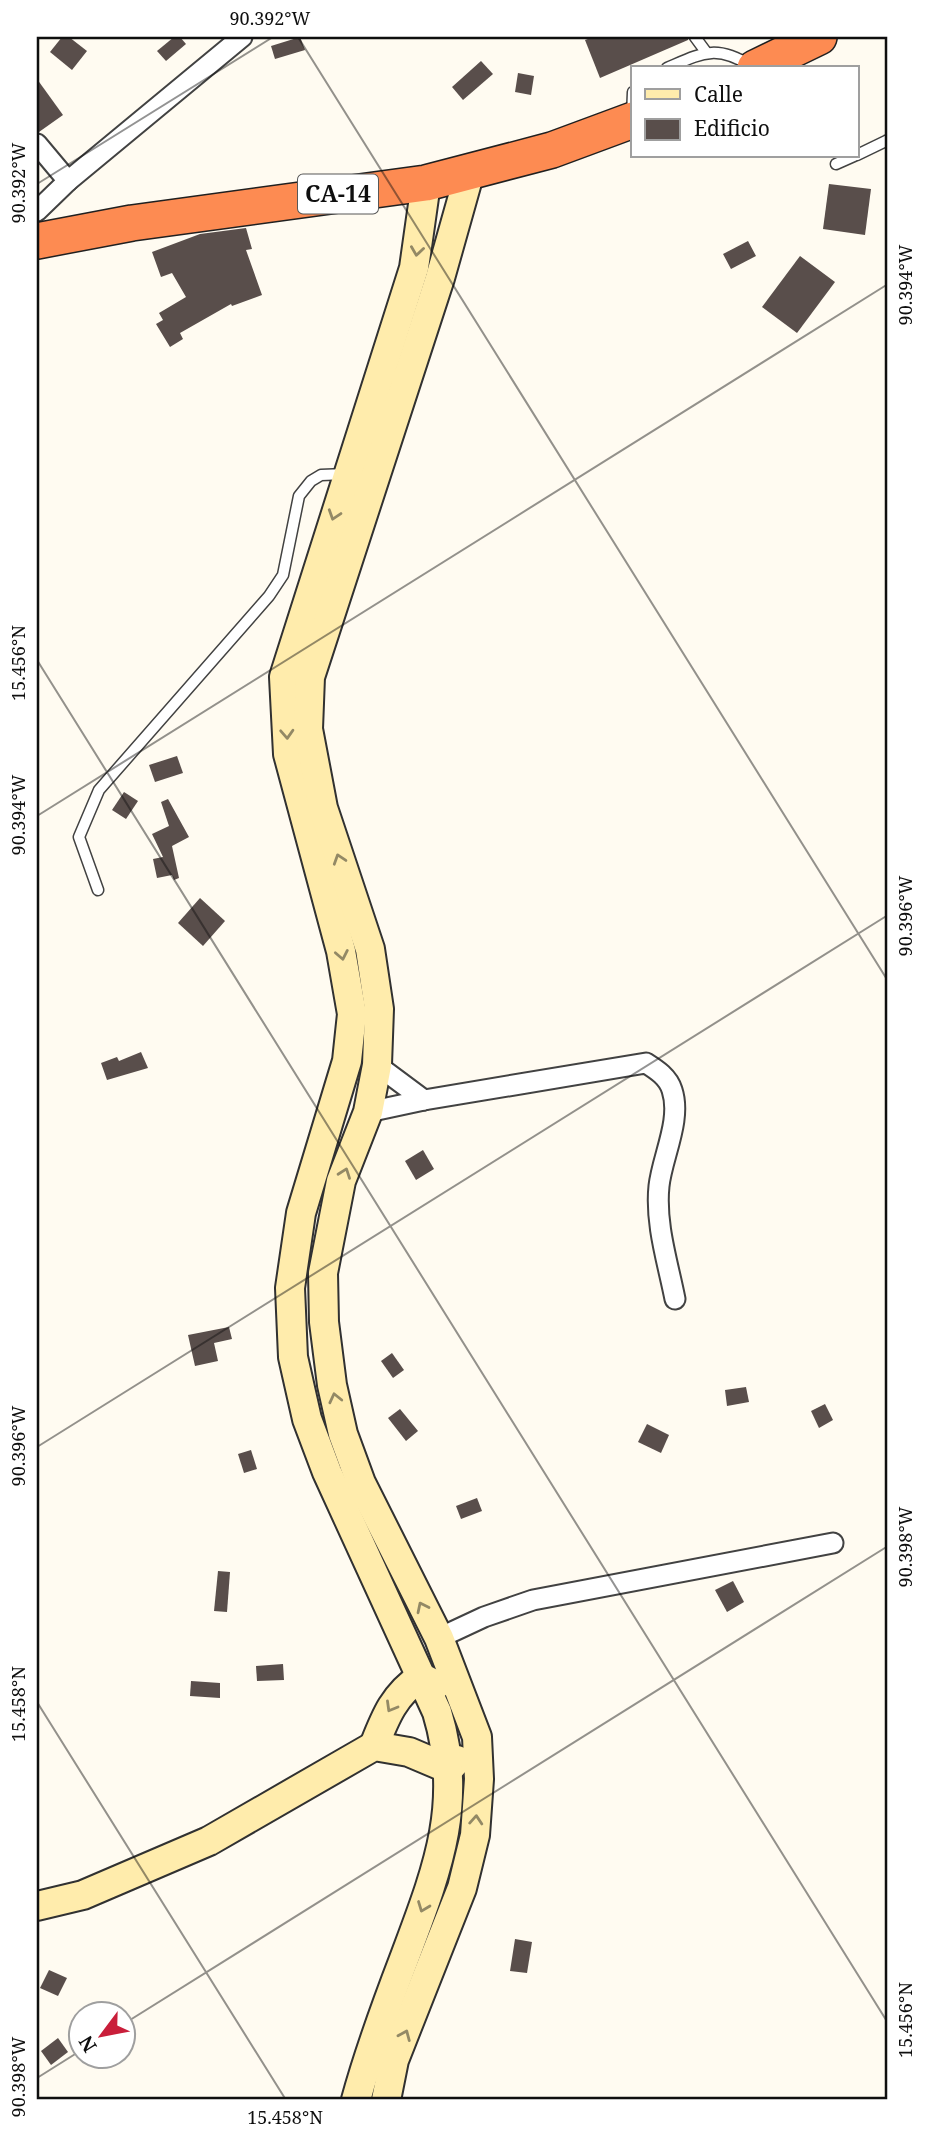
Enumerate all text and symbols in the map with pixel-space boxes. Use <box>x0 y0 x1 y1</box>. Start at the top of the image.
text: 90.392°W <box>230 6 311 30</box>
legend <box>631 66 858 158</box>
text: Calle <box>694 80 743 108</box>
text: Edificio <box>694 114 770 142</box>
text: 90.392°W <box>6 142 30 223</box>
road number: CA-14 <box>298 174 378 214</box>
text: 90.394°W <box>893 244 917 325</box>
one-way arrow <box>409 245 424 257</box>
one-way arrow <box>328 508 342 520</box>
text: 15.456°N <box>6 625 30 701</box>
one-way arrow <box>279 729 294 740</box>
text: 90.394°W <box>6 774 30 855</box>
one-way arrow <box>333 853 347 866</box>
text: 90.396°W <box>893 875 917 956</box>
one-way arrow <box>333 949 348 961</box>
one-way arrow <box>336 1168 350 1180</box>
one-way arrow <box>329 1392 343 1404</box>
text: 90.396°W <box>6 1405 30 1486</box>
text: 90.398°W <box>893 1506 917 1587</box>
one-way arrow <box>416 1602 430 1614</box>
text: 15.458°N <box>6 1666 30 1742</box>
one-way arrow <box>386 1700 399 1713</box>
one-way arrow <box>468 1814 483 1825</box>
one-way arrow <box>417 1901 431 1913</box>
text: 15.456°N <box>893 1982 917 2058</box>
north arrow <box>66 2000 136 2070</box>
one-way arrow <box>396 2030 410 2042</box>
text: N <box>73 2031 103 2057</box>
text: 90.398°W <box>6 2036 30 2117</box>
text: 15.458°N <box>247 2105 323 2129</box>

